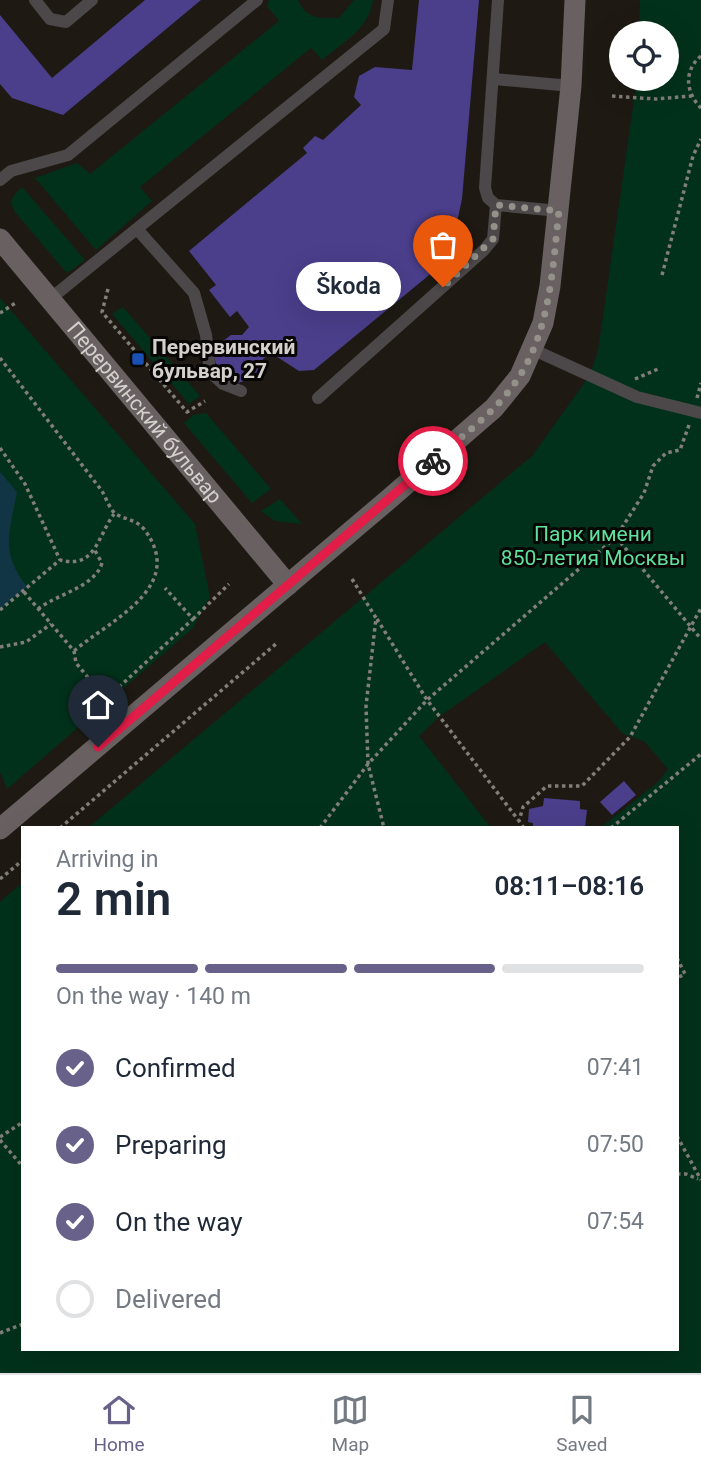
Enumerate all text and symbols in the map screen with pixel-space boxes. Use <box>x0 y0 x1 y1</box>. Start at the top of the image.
map controls <box>609 21 679 91</box>
button: locate <box>609 21 679 91</box>
pin <box>413 215 473 287</box>
icon: bag <box>424 226 462 264</box>
callout: Škoda <box>296 262 401 312</box>
text: Škoda <box>316 273 381 300</box>
street label: Перервинский бульвар <box>62 317 227 508</box>
place label: Перервинский бульвар, 27 <box>152 335 295 383</box>
marker: Перервинский бульвар, 27 <box>130 351 146 367</box>
courier <box>398 426 468 496</box>
icon: bike <box>414 442 452 480</box>
park label: Парк имени 850-летия Москвы <box>501 522 685 570</box>
pin <box>68 675 128 747</box>
icon: home <box>79 686 117 724</box>
text: Arriving in <box>56 846 159 873</box>
text: 08:11–08:16 <box>494 871 644 901</box>
text: 2 min <box>56 872 171 926</box>
text: On the way · 140 m <box>56 983 251 1010</box>
icon: check <box>56 1049 94 1087</box>
text: Confirmed <box>115 1053 236 1083</box>
text: 07:41 <box>587 1054 644 1081</box>
icon: check <box>56 1126 94 1164</box>
text: Preparing <box>115 1130 227 1160</box>
text: 07:50 <box>587 1131 644 1158</box>
icon: check <box>56 1203 94 1241</box>
text: On the way <box>115 1207 243 1237</box>
text: 07:54 <box>587 1208 644 1235</box>
text: Delivered <box>115 1284 222 1314</box>
tab: Home <box>93 1391 145 1456</box>
tab: Map <box>331 1391 369 1456</box>
tab: Saved <box>556 1391 608 1456</box>

